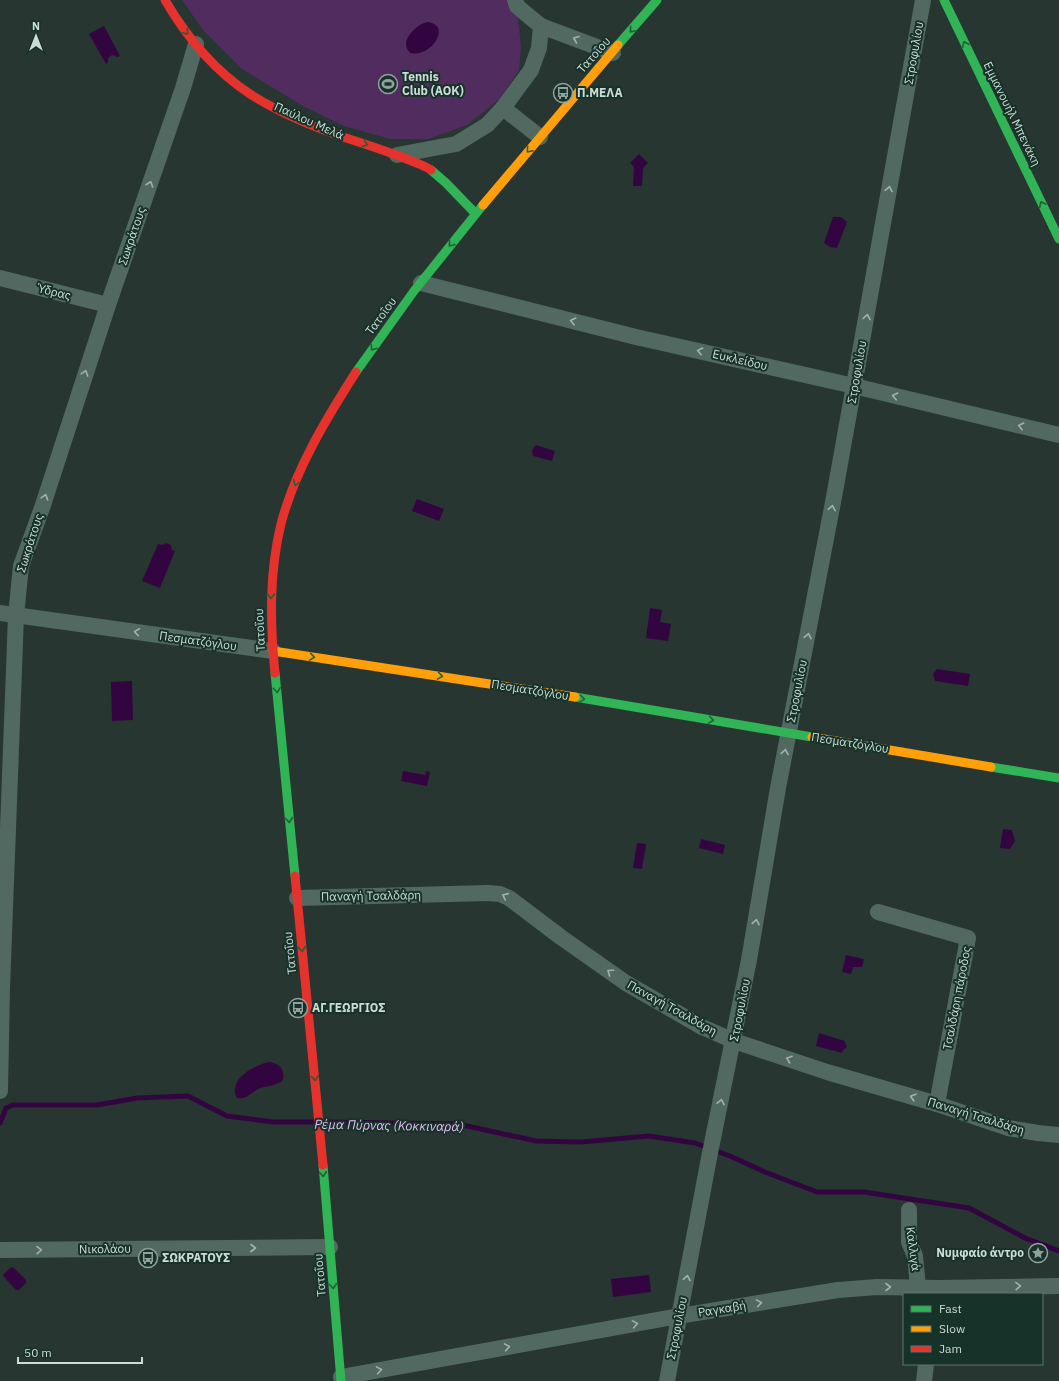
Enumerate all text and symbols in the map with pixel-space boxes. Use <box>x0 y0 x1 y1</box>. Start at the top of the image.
north arrow <box>16 16 56 56</box>
text: N <box>32 19 40 33</box>
street label: Στροφυλίου <box>901 20 926 86</box>
one-way arrow <box>630 25 637 32</box>
one-way arrow <box>182 28 189 35</box>
street label: Τατοΐου <box>574 33 613 76</box>
one-way arrow <box>573 35 580 43</box>
one-way arrow <box>962 41 970 49</box>
street label: Εμμανουήλ Μπενάκη <box>981 59 1044 168</box>
place label: Tennis Club (AOK) <box>402 69 464 98</box>
sports icon: Tennis Club (AOK) <box>377 73 399 95</box>
bus stop icon: Π.ΜΕΛΑ <box>552 82 574 104</box>
place label: Π.ΜΕΛΑ <box>577 85 623 100</box>
street label: Παύλου Μελά <box>272 99 347 143</box>
one-way arrow <box>361 139 368 148</box>
one-way arrow <box>527 145 534 152</box>
one-way arrow <box>145 181 154 188</box>
one-way arrow <box>885 186 893 192</box>
one-way arrow <box>1040 201 1047 208</box>
street label: Σωκράτους <box>115 204 149 267</box>
one-way arrow <box>449 239 456 246</box>
street label: Ύδρας <box>35 280 73 303</box>
street label: Τατοΐου <box>362 294 399 338</box>
one-way arrow <box>862 314 870 320</box>
one-way arrow <box>570 317 577 326</box>
street label: Στροφυλίου <box>844 339 869 405</box>
one-way arrow <box>371 343 378 350</box>
street label: Ευκλείδου <box>711 346 769 373</box>
one-way arrow <box>696 347 703 356</box>
one-way arrow <box>80 370 89 377</box>
one-way arrow <box>891 392 898 400</box>
one-way arrow <box>1018 422 1024 430</box>
one-way arrow <box>292 479 300 486</box>
one-way arrow <box>40 494 49 501</box>
one-way arrow <box>828 505 836 511</box>
street label: Σωκράτους <box>13 511 46 574</box>
one-way arrow <box>267 593 276 599</box>
street label: Τατοΐου <box>251 608 268 652</box>
one-way arrow <box>134 628 140 637</box>
street label: Πεσματζόγλου <box>158 628 238 653</box>
one-way arrow <box>803 633 812 639</box>
one-way arrow <box>309 652 315 661</box>
street label: Στροφυλίου <box>783 658 810 724</box>
one-way arrow <box>437 671 443 680</box>
street label: Πεσματζόγλου <box>490 676 570 703</box>
one-way arrow <box>272 687 281 693</box>
one-way arrow <box>579 694 586 703</box>
one-way arrow <box>708 715 714 724</box>
street label: Πεσματζόγλου <box>810 729 890 756</box>
one-way arrow <box>780 748 789 755</box>
one-way arrow <box>285 816 294 823</box>
street label: Παναγή Τσαλδάρη <box>321 887 421 904</box>
one-way arrow <box>501 893 508 901</box>
one-way arrow <box>751 919 760 925</box>
street label: Τατοΐου <box>280 931 299 975</box>
street label: Τσαλδάρη πάροδος <box>939 945 974 1051</box>
one-way arrow <box>297 946 306 952</box>
one-way arrow <box>608 970 615 977</box>
street label: Παναγή Τσαλδάρη <box>625 977 720 1038</box>
street label: Στροφυλίου <box>726 977 753 1043</box>
bus stop icon: ΑΓ.ΓΕΩΡΓΙΟΣ <box>287 997 309 1019</box>
place label: ΑΓ.ΓΕΩΡΓΙΟΣ <box>312 1000 386 1015</box>
one-way arrow <box>786 1056 793 1064</box>
one-way arrow <box>310 1075 319 1081</box>
one-way arrow <box>910 1093 917 1102</box>
street label: Παναγή Τσαλδάρη <box>926 1094 1026 1137</box>
one-way arrow <box>716 1099 725 1105</box>
water label: Ρέμα Πύρνας (Κοκκιναρά) <box>314 1116 464 1135</box>
one-way arrow <box>319 1171 328 1177</box>
street label: Καλλιγά <box>903 1226 924 1272</box>
street label: Νικολάου <box>79 1241 131 1256</box>
place icon: Νυμφαίο άντρο <box>1027 1242 1049 1264</box>
one-way arrow <box>250 1244 256 1252</box>
one-way arrow <box>36 1245 42 1254</box>
place label: Νυμφαίο άντρο <box>936 1245 1024 1260</box>
bus stop icon: ΣΩΚΡΑΤΟΥΣ <box>137 1247 159 1269</box>
place label: ΣΩΚΡΑΤΟΥΣ <box>162 1250 230 1265</box>
street label: Τατοΐου <box>310 1253 329 1297</box>
one-way arrow <box>682 1275 690 1281</box>
one-way arrow <box>1015 1282 1021 1291</box>
one-way arrow <box>329 1283 338 1289</box>
one-way arrow <box>885 1283 891 1291</box>
legend <box>903 1293 1043 1365</box>
street label: Στροφυλίου <box>663 1295 690 1361</box>
street label: Ραγκαβή <box>697 1297 747 1320</box>
one-way arrow <box>756 1299 762 1308</box>
text: Fast <box>939 1301 962 1316</box>
one-way arrow <box>632 1320 638 1329</box>
text: Slow <box>939 1321 965 1336</box>
scale bar <box>18 1339 142 1365</box>
text: Jam <box>939 1341 962 1356</box>
one-way arrow <box>504 1343 510 1352</box>
text: 50 m <box>24 1345 52 1360</box>
one-way arrow <box>376 1366 383 1375</box>

